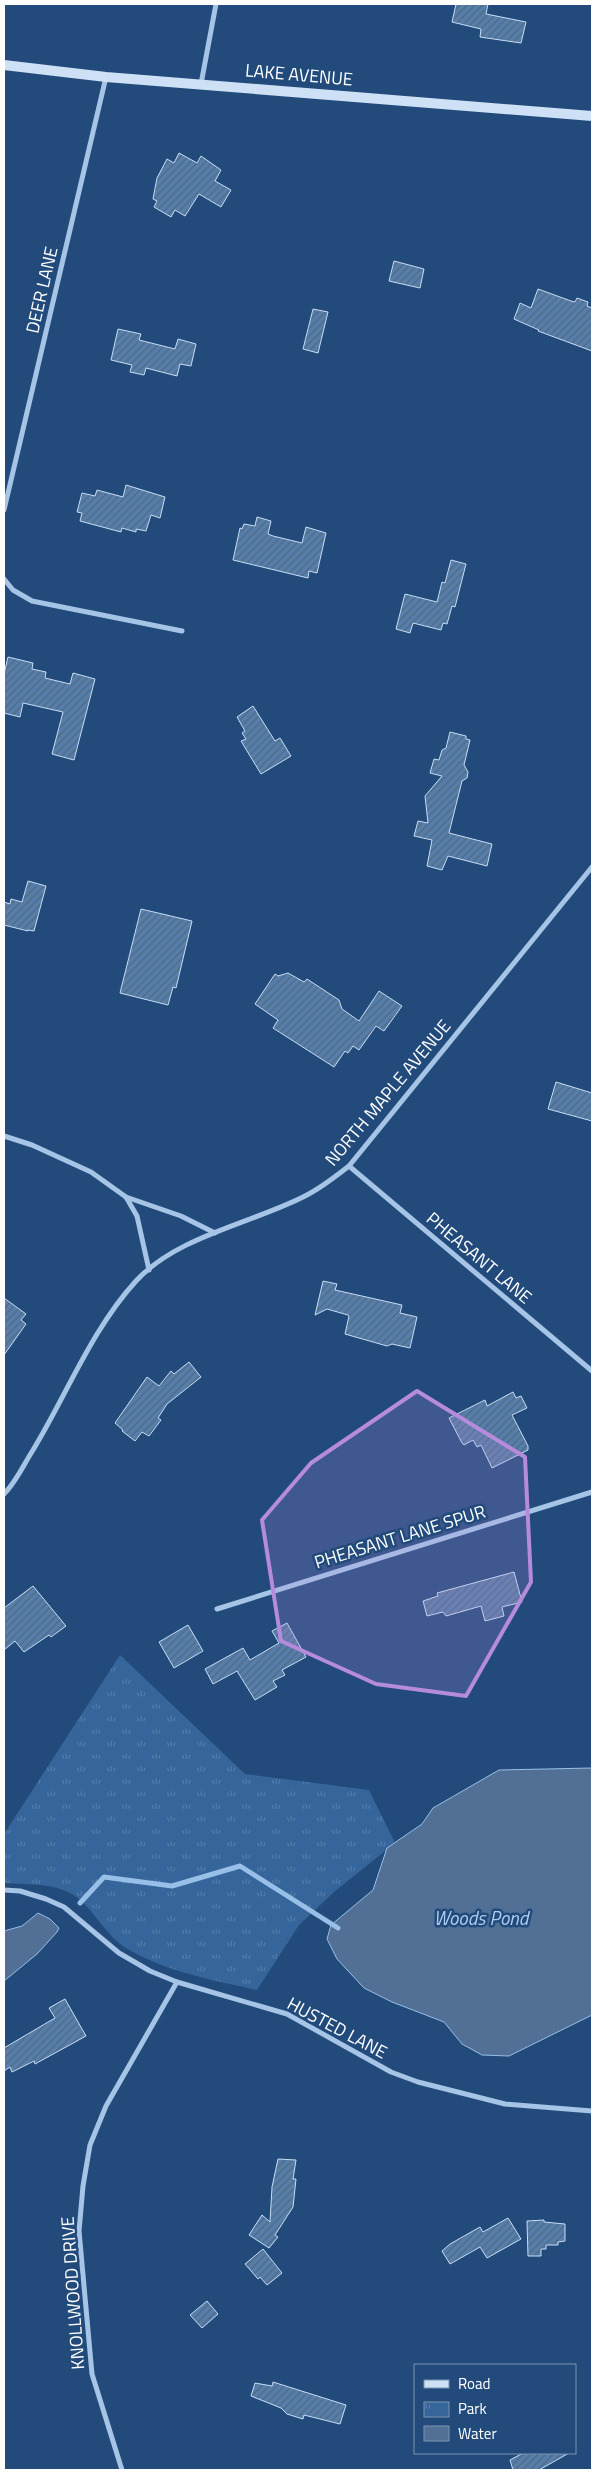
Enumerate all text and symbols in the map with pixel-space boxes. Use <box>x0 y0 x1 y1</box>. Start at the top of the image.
street label: LAKE AVENUE <box>244 56 354 93</box>
street label: DEER LANE <box>18 244 65 336</box>
street label: NORTH MAPLE AVENUE <box>318 1014 457 1172</box>
street label: PHEASANT LANE <box>421 1205 538 1310</box>
street label: PHEASANT LANE SPUR <box>311 1498 489 1575</box>
water label: Woods Pond <box>434 1903 531 1932</box>
street label: HUSTED LANE <box>282 1990 392 2065</box>
street label: KNOLLWOOD DRIVE <box>54 2215 91 2371</box>
legend <box>414 2364 576 2454</box>
text: Road <box>458 2372 490 2395</box>
text: Park <box>458 2397 487 2420</box>
text: Water <box>458 2422 497 2445</box>

